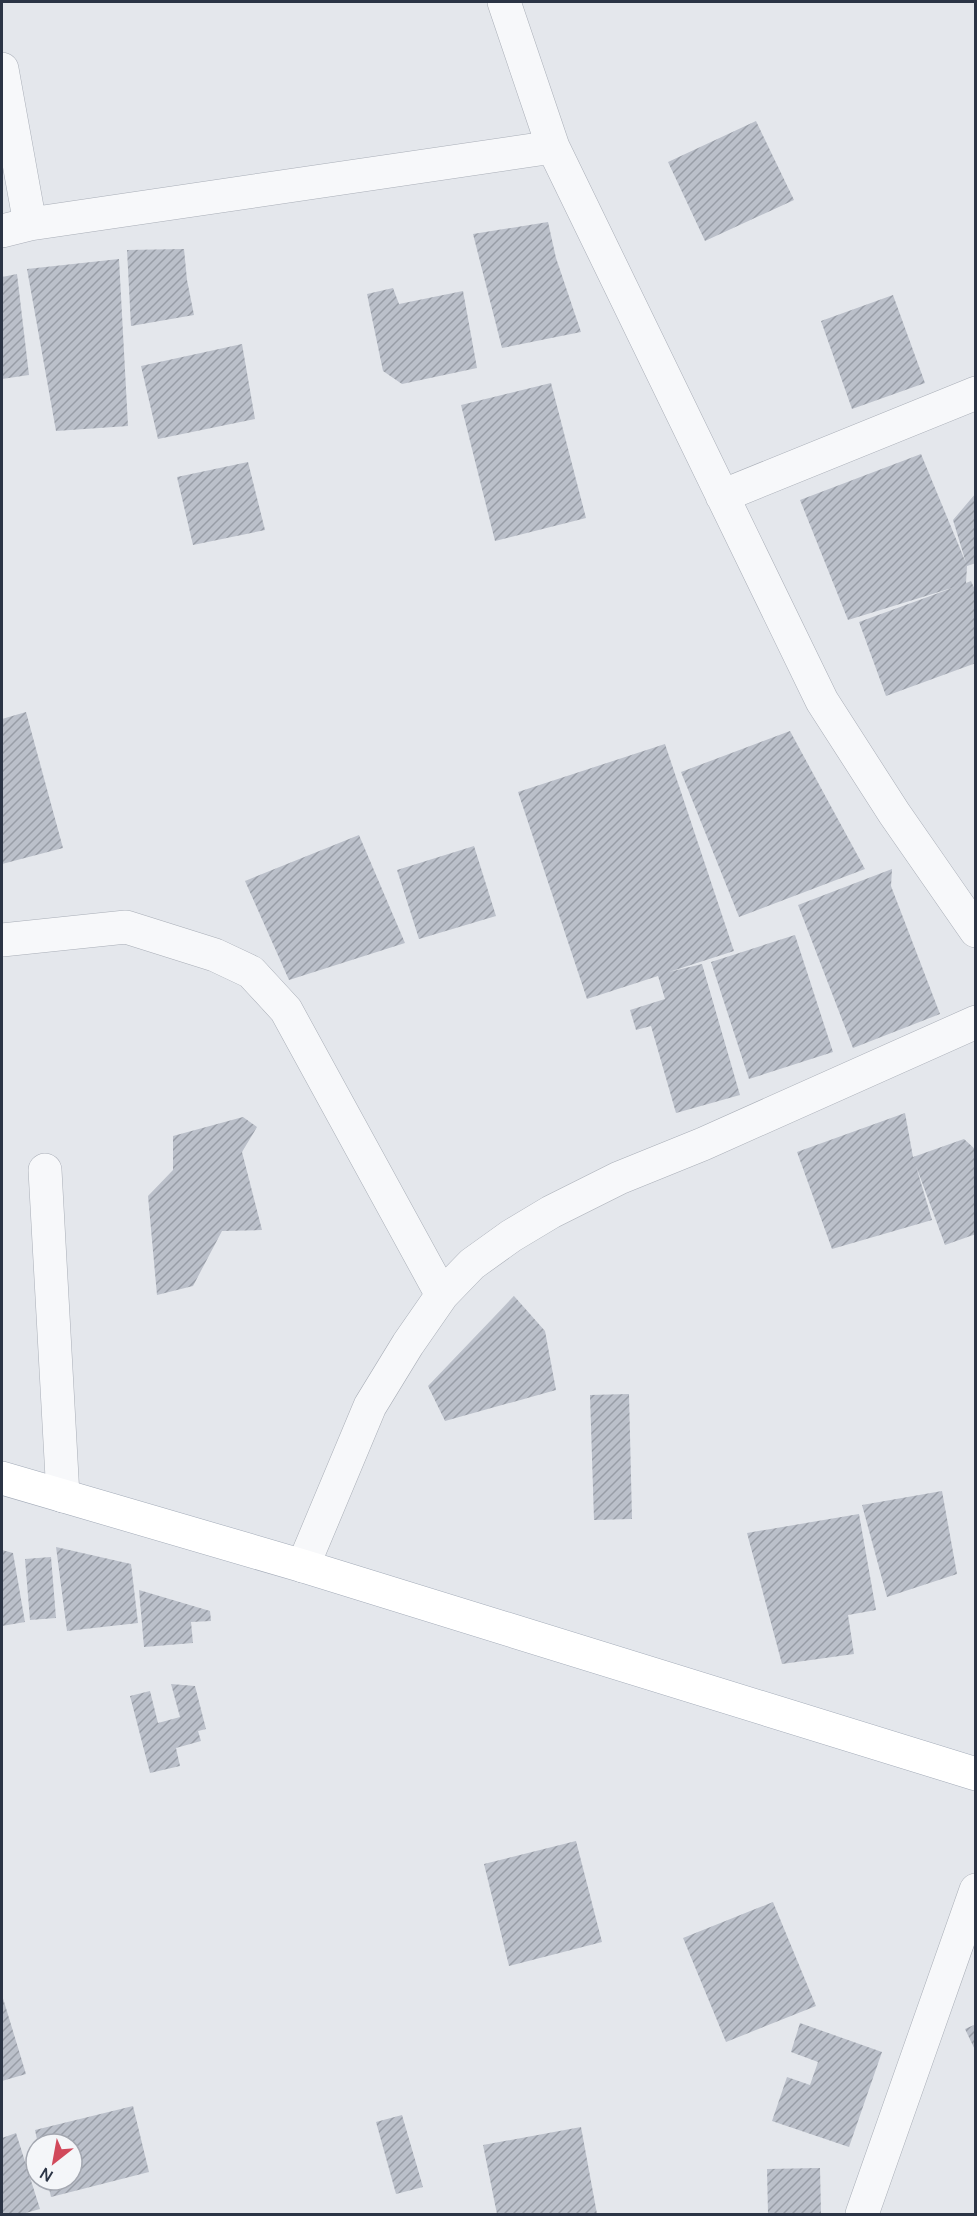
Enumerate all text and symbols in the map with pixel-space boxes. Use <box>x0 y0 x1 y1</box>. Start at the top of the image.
north arrow <box>24 2132 84 2192</box>
text: N <box>36 2162 57 2187</box>

